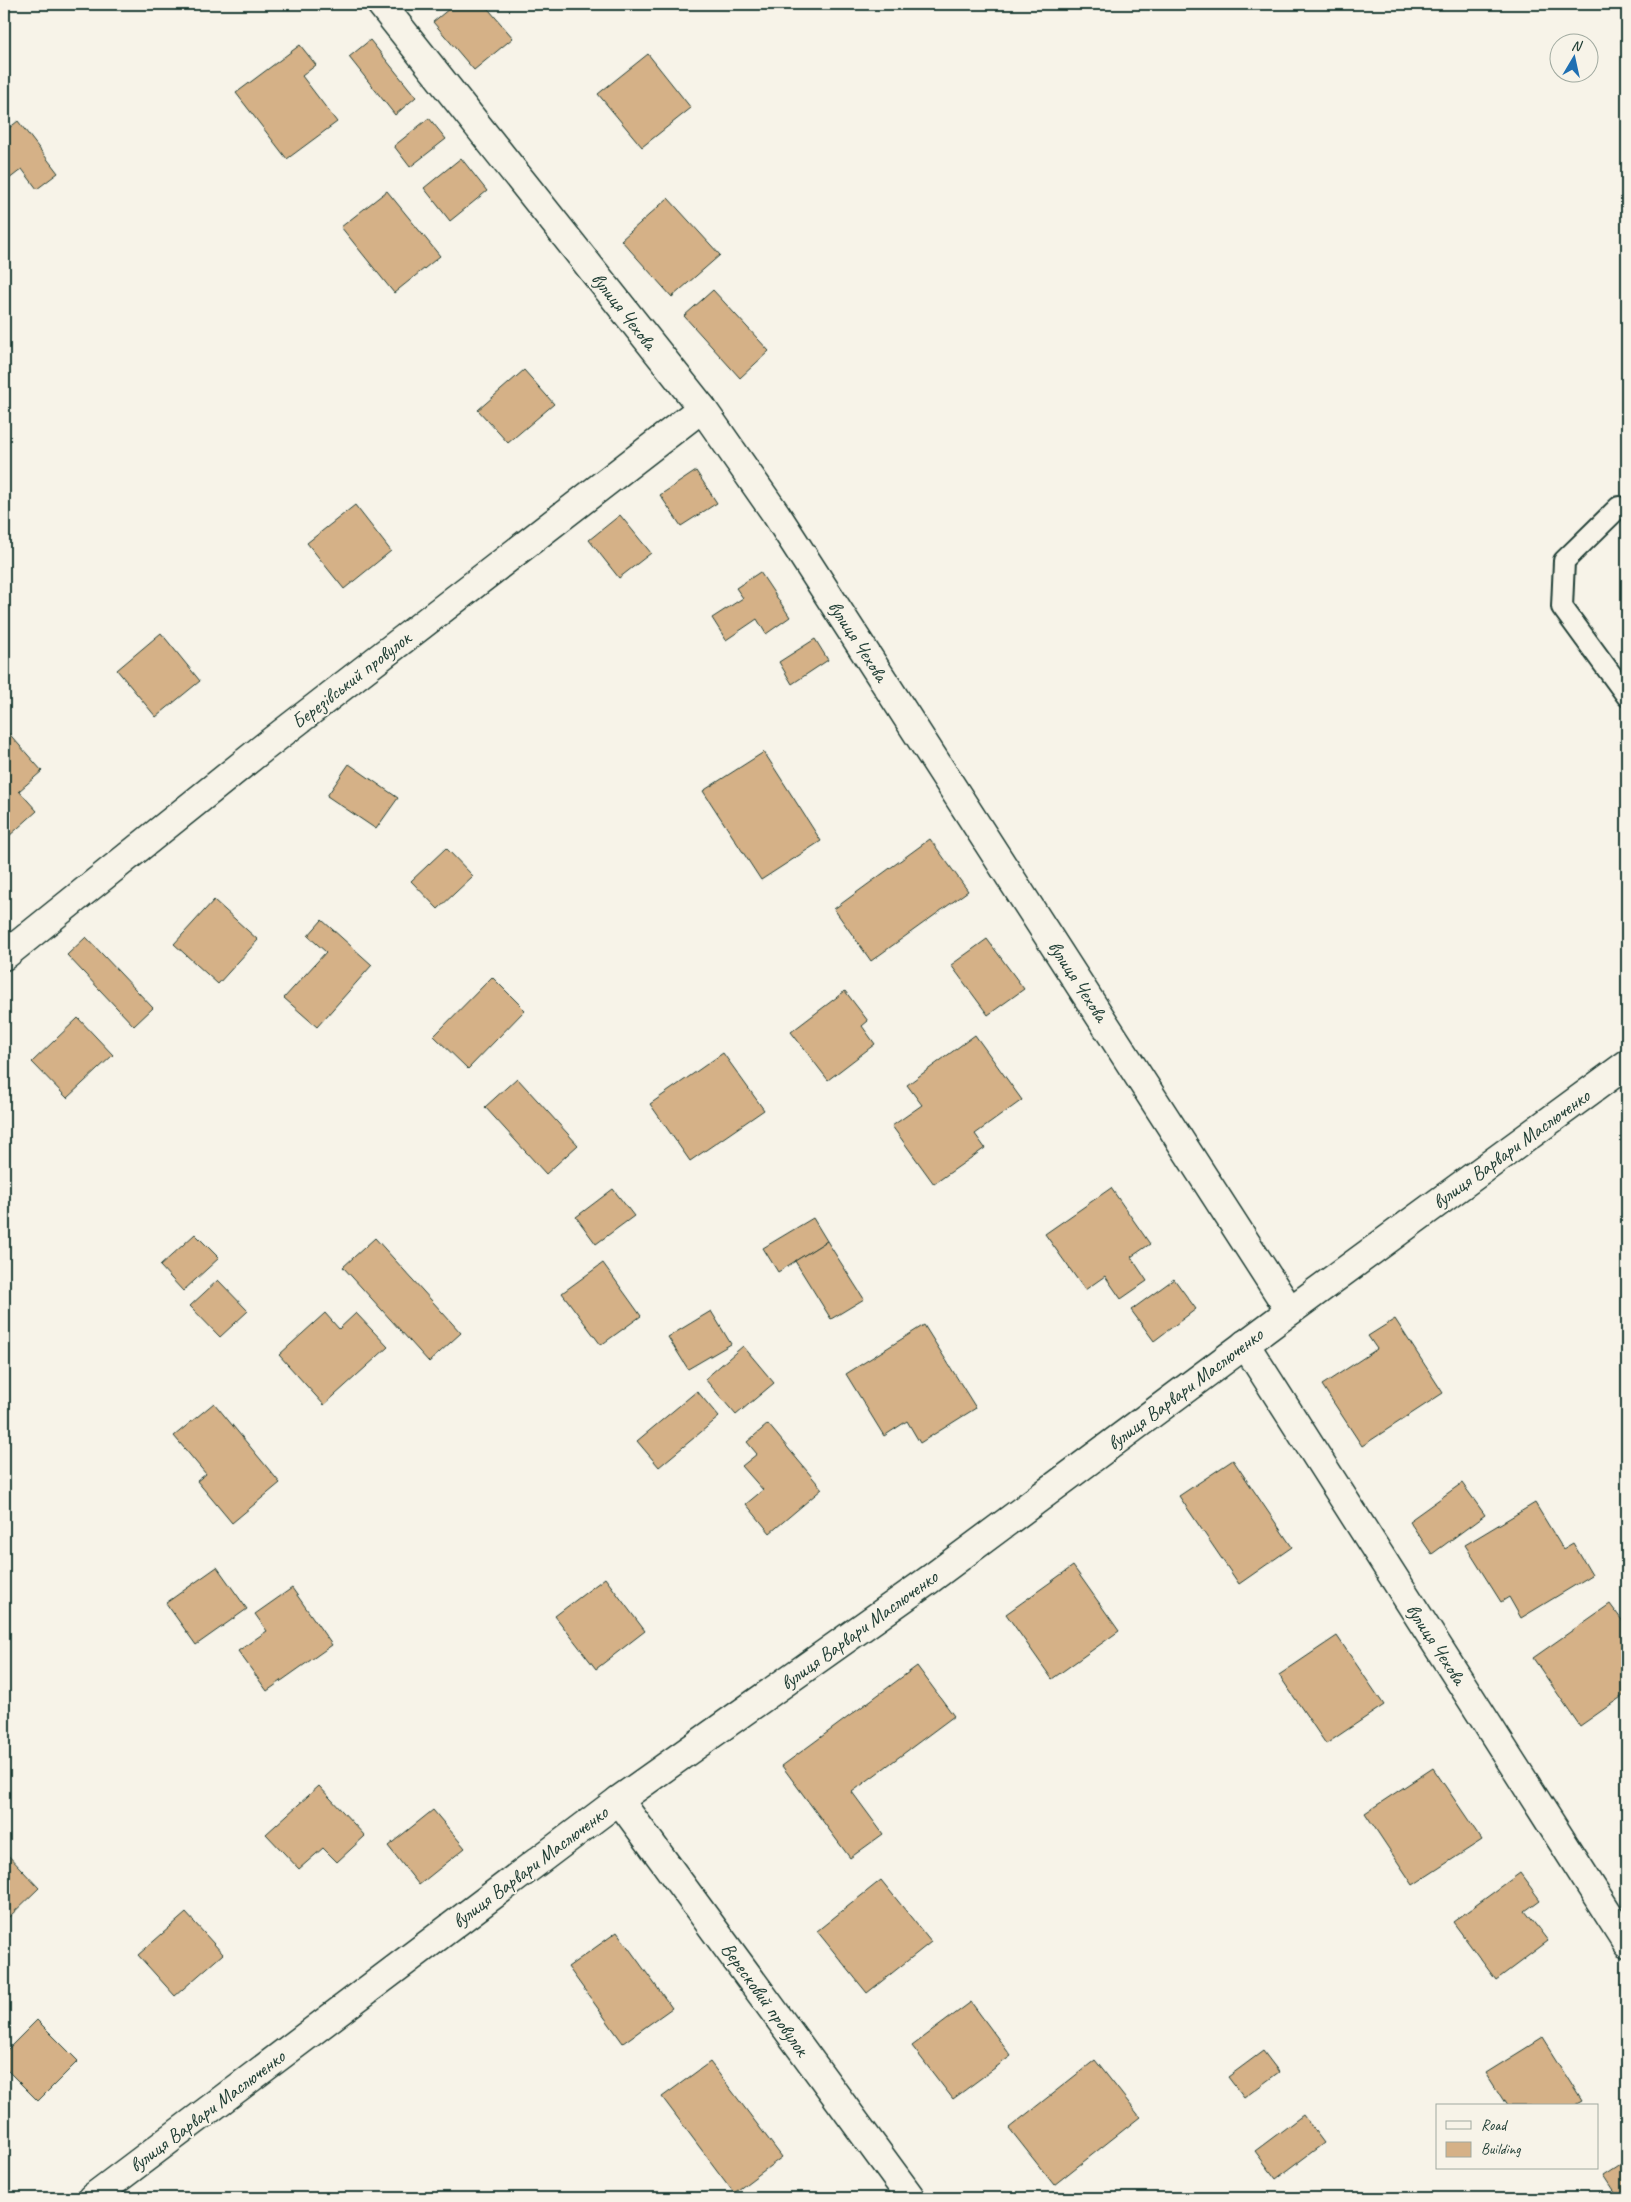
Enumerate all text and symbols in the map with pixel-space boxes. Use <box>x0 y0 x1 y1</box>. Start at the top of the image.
north arrow <box>1548 32 1598 82</box>
text: N <box>1570 37 1584 55</box>
street label: вулиця Чехова <box>586 267 663 356</box>
street label: вулиця Чехова <box>822 596 895 688</box>
street label: Березівський провулок <box>286 625 417 734</box>
street label: вулиця Чехова <box>1042 936 1115 1028</box>
street label: вулиця Варвари Маслюченко <box>1427 1083 1595 1215</box>
street label: вулиця Варвари Маслюченко <box>1102 1322 1269 1456</box>
street label: вулиця Варвари Маслюченко <box>775 1564 943 1696</box>
street label: вулиця Чехова <box>1400 1599 1473 1691</box>
street label: вулиця Варвари Маслюченко <box>447 1800 614 1934</box>
street label: Вересковий провулок <box>715 1937 816 2062</box>
street label: вулиця Варвари Маслюченко <box>124 2044 291 2178</box>
legend <box>1436 2104 1598 2170</box>
text: Road <box>1481 2116 1508 2135</box>
text: Building <box>1481 2140 1521 2159</box>

